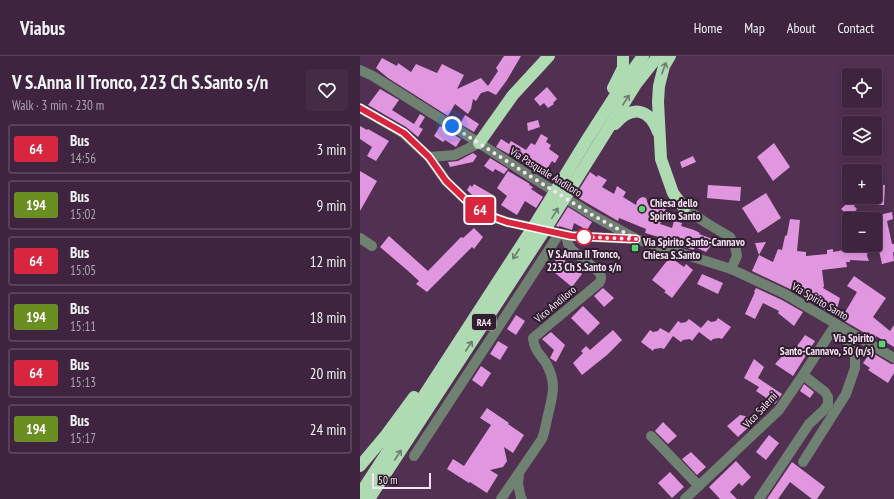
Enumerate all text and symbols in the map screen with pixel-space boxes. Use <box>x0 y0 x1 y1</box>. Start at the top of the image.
text: Viabus <box>20 16 65 40</box>
text: Home <box>694 19 722 37</box>
text: Map <box>744 19 765 37</box>
text: About <box>787 19 816 37</box>
text: Contact <box>838 19 874 37</box>
one-way arrow <box>661 62 668 75</box>
map controls <box>842 68 882 252</box>
button: locate <box>842 68 882 108</box>
button: heart <box>306 69 348 111</box>
text: V S.Anna II Tronco, 223 Ch S.Santo s/n <box>12 70 268 94</box>
one-way arrow <box>622 94 630 105</box>
text: Walk · 3 min · 230 m <box>12 97 104 114</box>
your location <box>442 116 462 136</box>
button: layers <box>842 116 882 156</box>
text: Bus <box>70 131 89 150</box>
text: 64 <box>29 140 43 158</box>
text: 3 min <box>316 140 346 159</box>
street label: Via Pasquale Andiloro <box>507 144 585 200</box>
text: 14:56 <box>70 150 96 167</box>
button: + <box>842 164 882 204</box>
text: Bus <box>70 187 89 206</box>
text: 194 <box>26 196 46 214</box>
text: 9 min <box>316 196 346 215</box>
place label: Chiesa dello Spirito Santo <box>650 196 701 223</box>
line badge: 64 <box>462 197 498 223</box>
text: 64 <box>473 201 487 219</box>
marker: Chiesa dello Spirito Santo <box>637 204 647 214</box>
text: 15:02 <box>70 206 96 223</box>
one-way arrow <box>551 208 559 219</box>
button: − <box>842 212 882 252</box>
marker: V S.Anna II Tronco, 223 Ch S.Santo s/n <box>575 228 593 246</box>
place label: Via Spirito Santo-Cannavo Chiesa S.Santo <box>642 235 745 262</box>
text: Bus <box>70 243 89 262</box>
marker: Via Spirito Santo-Cannavo Chiesa S.Santo <box>630 243 640 253</box>
place label: V S.Anna II Tronco, 223 Ch S.Santo s/n <box>547 247 621 274</box>
one-way arrow <box>511 248 519 260</box>
text: 64 <box>29 252 43 270</box>
text: 12 min <box>310 252 346 271</box>
text: 15:05 <box>70 262 96 279</box>
street label: Via Spirito Santo <box>788 279 851 323</box>
street label: Vico Andiloro <box>530 282 579 326</box>
text: Bus <box>70 299 89 318</box>
text: 194 <box>26 308 46 326</box>
text: 18 min <box>310 308 346 327</box>
road number: RA4 <box>472 314 496 330</box>
text: 15:11 <box>70 318 96 335</box>
place label: Via Spirito Santo-Cannavo, 50 (n/s) <box>780 331 874 358</box>
marker: Via Spirito Santo-Cannavo, 50 (n/s) <box>877 339 887 349</box>
one-way arrow <box>465 341 473 352</box>
text: Bus <box>70 355 89 374</box>
text: 64 <box>29 364 43 382</box>
text: 20 min <box>310 364 346 383</box>
text: 15:13 <box>70 374 96 391</box>
street label: Vico Salemi <box>739 389 780 432</box>
text: Bus <box>70 411 89 430</box>
text: 194 <box>26 420 46 438</box>
text: 24 min <box>310 420 346 439</box>
text: 15:17 <box>70 430 96 447</box>
one-way arrow <box>394 450 402 461</box>
scale bar <box>372 471 431 490</box>
text: 50 m <box>378 473 397 487</box>

